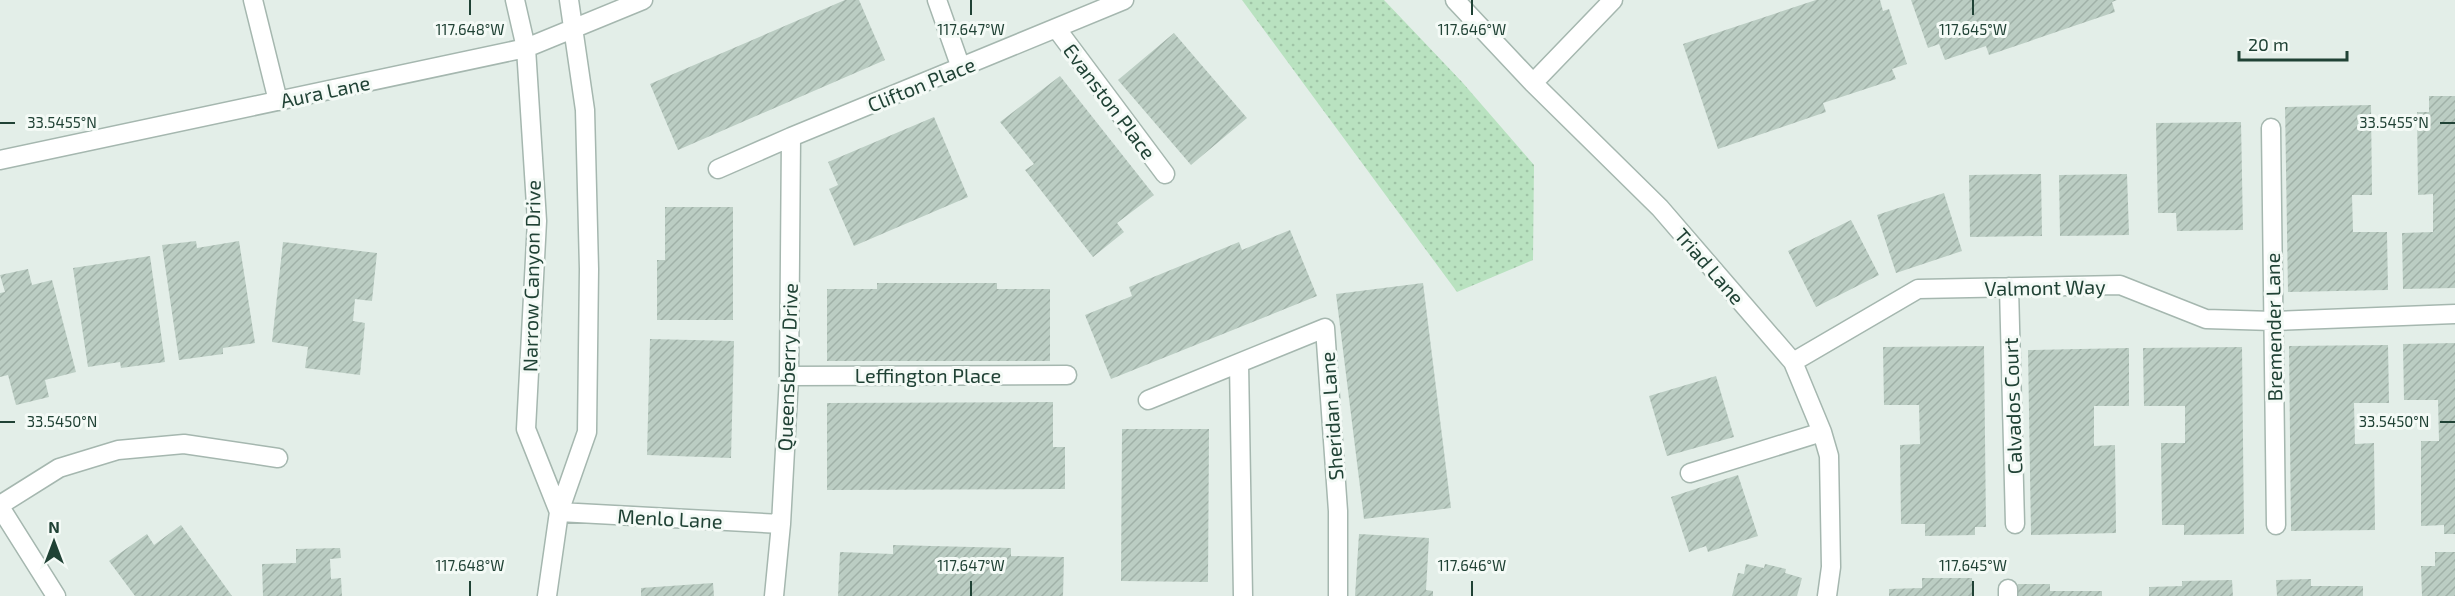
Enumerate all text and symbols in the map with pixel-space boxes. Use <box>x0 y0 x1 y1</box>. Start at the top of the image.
text: 117.648°W <box>436 20 504 38</box>
text: 117.647°W <box>937 20 1005 38</box>
text: 117.646°W <box>1438 20 1506 38</box>
text: 117.645°W <box>1939 20 2007 38</box>
scale bar <box>2239 24 2347 62</box>
text: 20 m <box>2248 33 2289 55</box>
street label: Evanston Place <box>1059 38 1161 164</box>
street label: Clifton Place <box>864 52 978 116</box>
street label: Aura Lane <box>278 70 372 112</box>
text: 33.5455°N <box>27 113 97 131</box>
text: 33.5455°N <box>2359 113 2429 131</box>
street label: Narrow Canyon Drive <box>517 180 545 372</box>
street label: Triad Lane <box>1670 223 1750 309</box>
street label: Bremender Lane <box>2260 252 2286 402</box>
street label: Valmont Way <box>1984 274 2106 300</box>
street label: Queensberry Drive <box>772 282 802 452</box>
street label: Calvados Court <box>1998 337 2026 475</box>
street label: Sheridan Lane <box>1315 351 1347 481</box>
street label: Leffington Place <box>855 363 1001 387</box>
text: 33.5450°N <box>27 412 97 430</box>
text: 33.5450°N <box>2359 412 2429 430</box>
street label: Menlo Lane <box>617 503 723 533</box>
north arrow <box>24 512 84 572</box>
text: N <box>48 517 60 536</box>
text: 117.648°W <box>436 556 504 574</box>
text: 117.647°W <box>937 556 1005 574</box>
text: 117.646°W <box>1438 556 1506 574</box>
text: 117.645°W <box>1939 556 2007 574</box>

